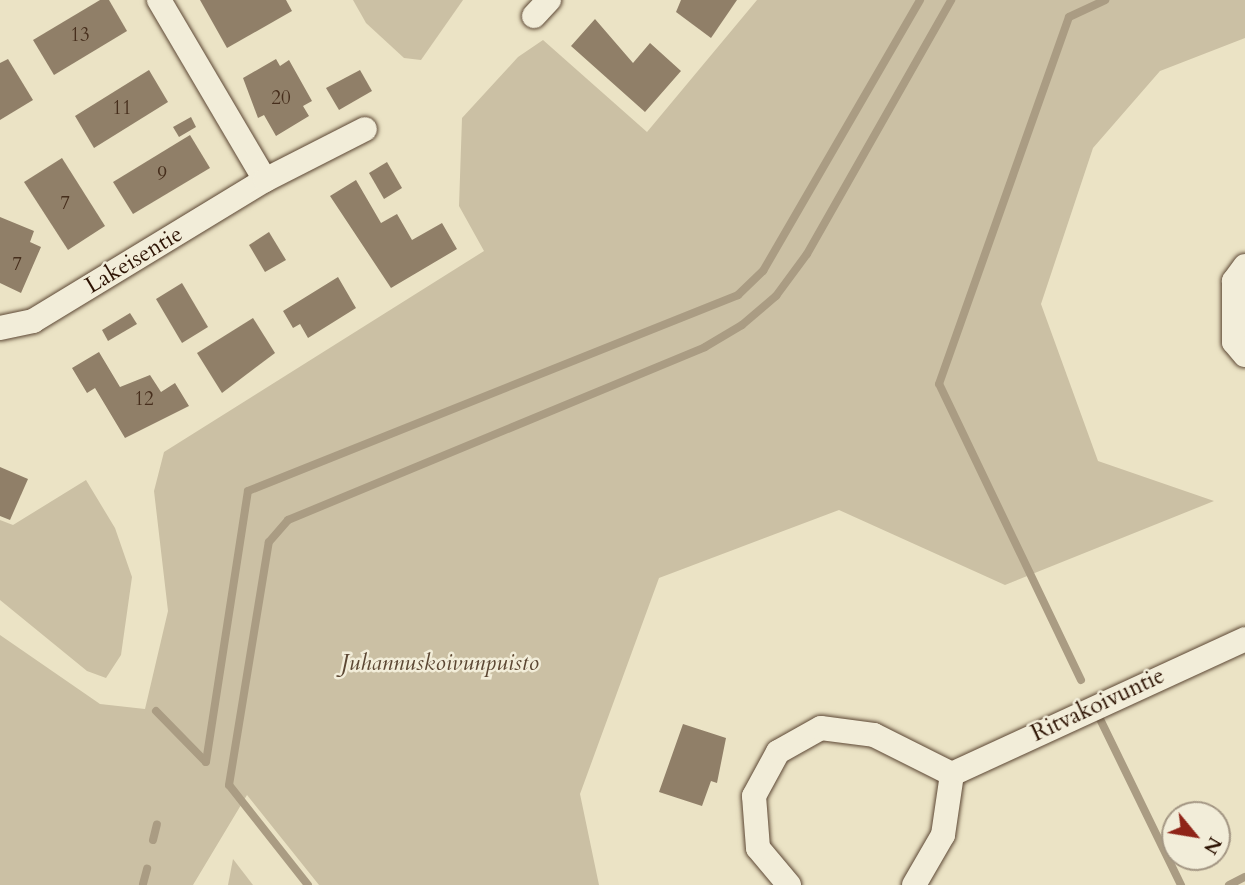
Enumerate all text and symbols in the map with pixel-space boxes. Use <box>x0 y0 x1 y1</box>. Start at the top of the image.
house number: 13 <box>70 25 90 47</box>
house number: 20 <box>271 88 291 110</box>
house number: 11 <box>112 98 132 120</box>
house number: 9 <box>157 164 167 186</box>
house number: 7 <box>60 193 70 215</box>
street label: Lakeisentie <box>80 220 188 300</box>
house number: 7 <box>12 254 22 276</box>
house number: 12 <box>134 389 154 411</box>
park label: Juhannuskoivunpuisto <box>341 649 539 677</box>
street label: Ritvakoivuntie <box>1027 662 1169 748</box>
north arrow <box>1161 801 1231 871</box>
text: N <box>1197 832 1228 859</box>

